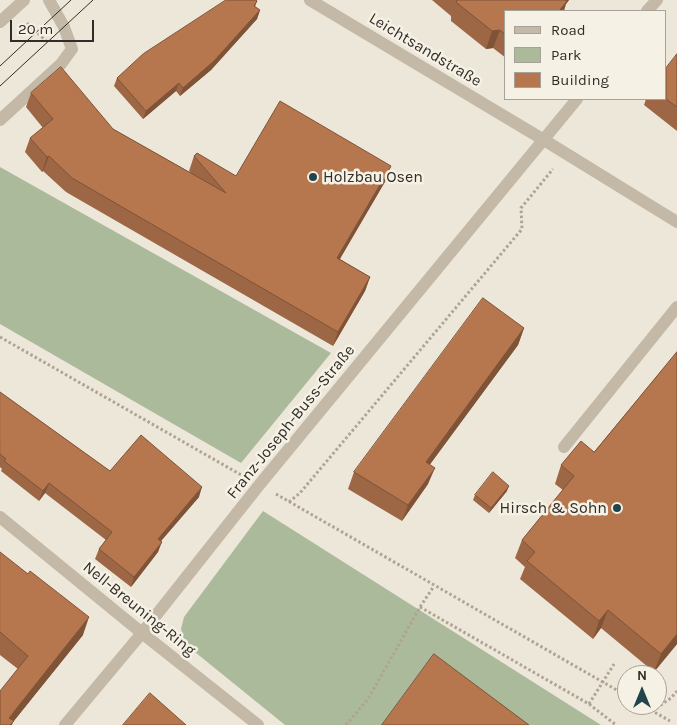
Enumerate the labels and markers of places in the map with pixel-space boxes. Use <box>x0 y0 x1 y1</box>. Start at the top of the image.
place label: Holzbau Osen <box>323 167 423 187</box>
marker: Holzbau Osen <box>307 171 319 183</box>
place label: Hirsch & Sohn <box>499 498 607 518</box>
marker: Hirsch & Sohn <box>611 502 623 514</box>

